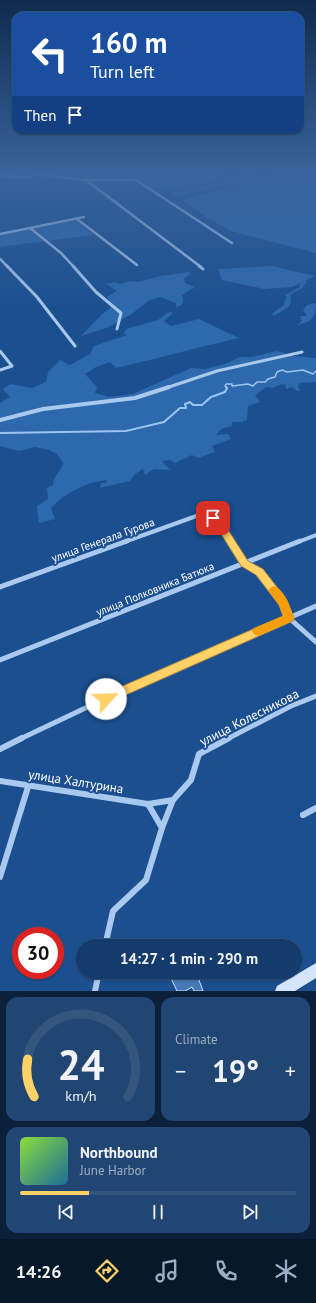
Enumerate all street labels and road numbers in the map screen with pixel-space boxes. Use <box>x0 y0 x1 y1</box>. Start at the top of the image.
street label: улица Генерала Гурова <box>50 515 156 565</box>
street label: улица Полковника Батюка <box>94 559 216 619</box>
street label: улица Колесникова <box>197 685 302 750</box>
street label: улица Халтурина <box>27 766 125 797</box>

